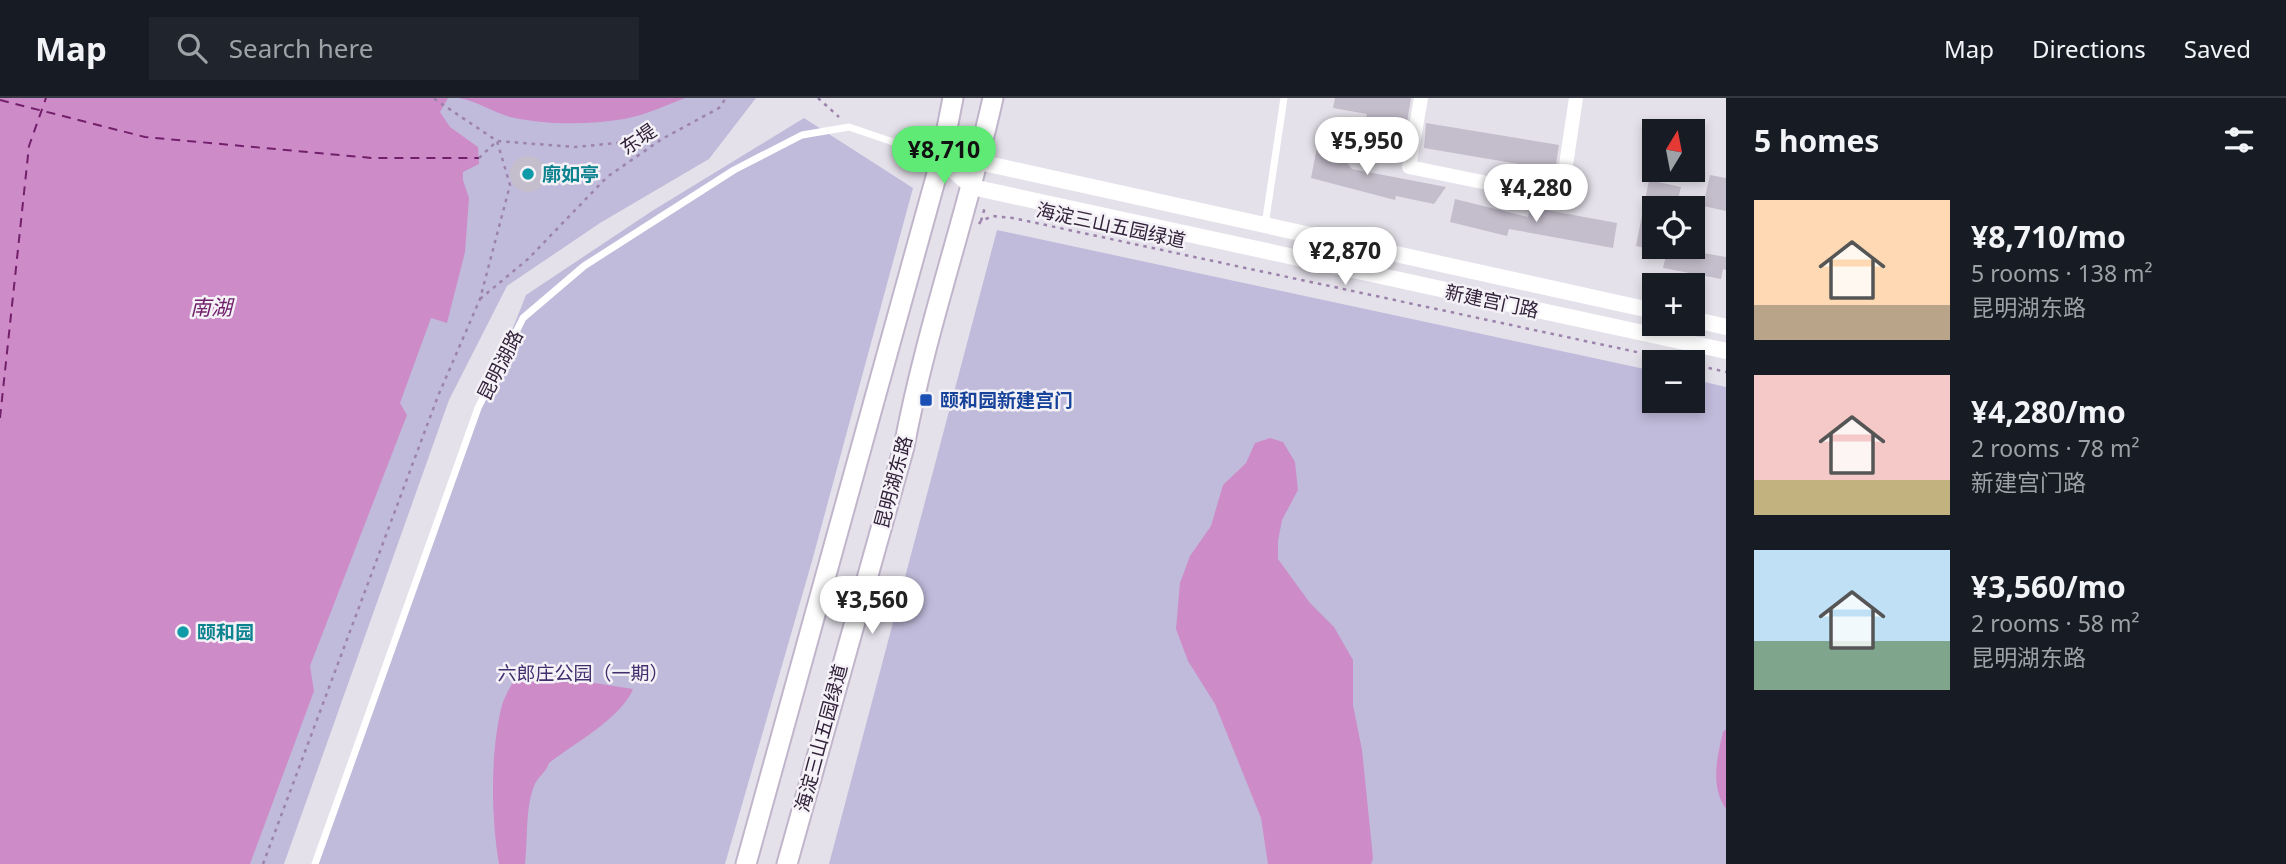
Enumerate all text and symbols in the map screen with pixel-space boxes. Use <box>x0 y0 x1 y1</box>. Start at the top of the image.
search box <box>149 17 639 80</box>
text: Map <box>35 26 107 71</box>
icon: search <box>173 29 211 67</box>
text: Search here <box>229 30 373 66</box>
text: Map <box>1944 32 1994 65</box>
text: Directions <box>2032 32 2146 65</box>
text: Saved <box>2184 32 2251 65</box>
street label: 东堤 <box>615 118 661 160</box>
pin: ¥5,950 <box>1310 118 1424 177</box>
north arrow <box>1642 119 1704 182</box>
map controls <box>1642 119 1705 413</box>
text: 5 homes <box>1754 120 1879 161</box>
icon: filters <box>2220 121 2258 159</box>
text: ¥5,950 <box>1331 124 1403 156</box>
pin: ¥8,710 <box>887 126 1001 186</box>
text: ¥8,710 <box>908 133 980 165</box>
place label: 廓如亭 <box>542 161 599 187</box>
pin: ¥4,280 <box>1479 164 1593 224</box>
marker: 廓如亭 <box>520 166 536 182</box>
text: ¥4,280 <box>1500 171 1572 203</box>
street label: 海淀三山五园绿道 <box>1034 196 1188 254</box>
button: locate <box>1642 196 1705 259</box>
text: ¥8,710/mo <box>1971 216 2126 257</box>
pin: ¥2,870 <box>1288 228 1402 287</box>
icon: home <box>1810 228 1894 312</box>
text: ¥2,870 <box>1309 234 1381 266</box>
text: 5 rooms · 138 m² <box>1971 257 2153 289</box>
button: + <box>1642 273 1705 336</box>
street label: 新建宫门路 <box>1443 278 1541 324</box>
text: 昆明湖东路 <box>1971 291 2086 323</box>
water label: 南湖 <box>190 293 235 321</box>
street label: 昆明湖路 <box>471 325 529 405</box>
button: − <box>1642 350 1705 413</box>
place label: 颐和园新建宫门 <box>940 387 1073 413</box>
text: ¥4,280/mo <box>1971 391 2126 432</box>
marker: 颐和园新建宫门 <box>918 392 934 408</box>
icon: home <box>1810 403 1894 487</box>
text: 2 rooms · 78 m² <box>1971 432 2140 464</box>
street label: 昆明湖东路 <box>868 433 918 531</box>
text: 新建宫门路 <box>1971 466 2086 498</box>
text: ¥3,560/mo <box>1971 566 2126 607</box>
pin: ¥3,560 <box>815 576 929 636</box>
icon: home <box>1810 578 1894 662</box>
text: ¥3,560 <box>836 583 908 615</box>
text: 2 rooms · 58 m² <box>1971 607 2140 639</box>
place label: 颐和园 <box>197 619 254 645</box>
marker: 颐和园 <box>175 624 191 640</box>
text: 昆明湖东路 <box>1971 641 2086 673</box>
park label: 六郎庄公园（一期） <box>497 660 669 686</box>
street label: 海淀三山五园绿道 <box>789 661 853 815</box>

